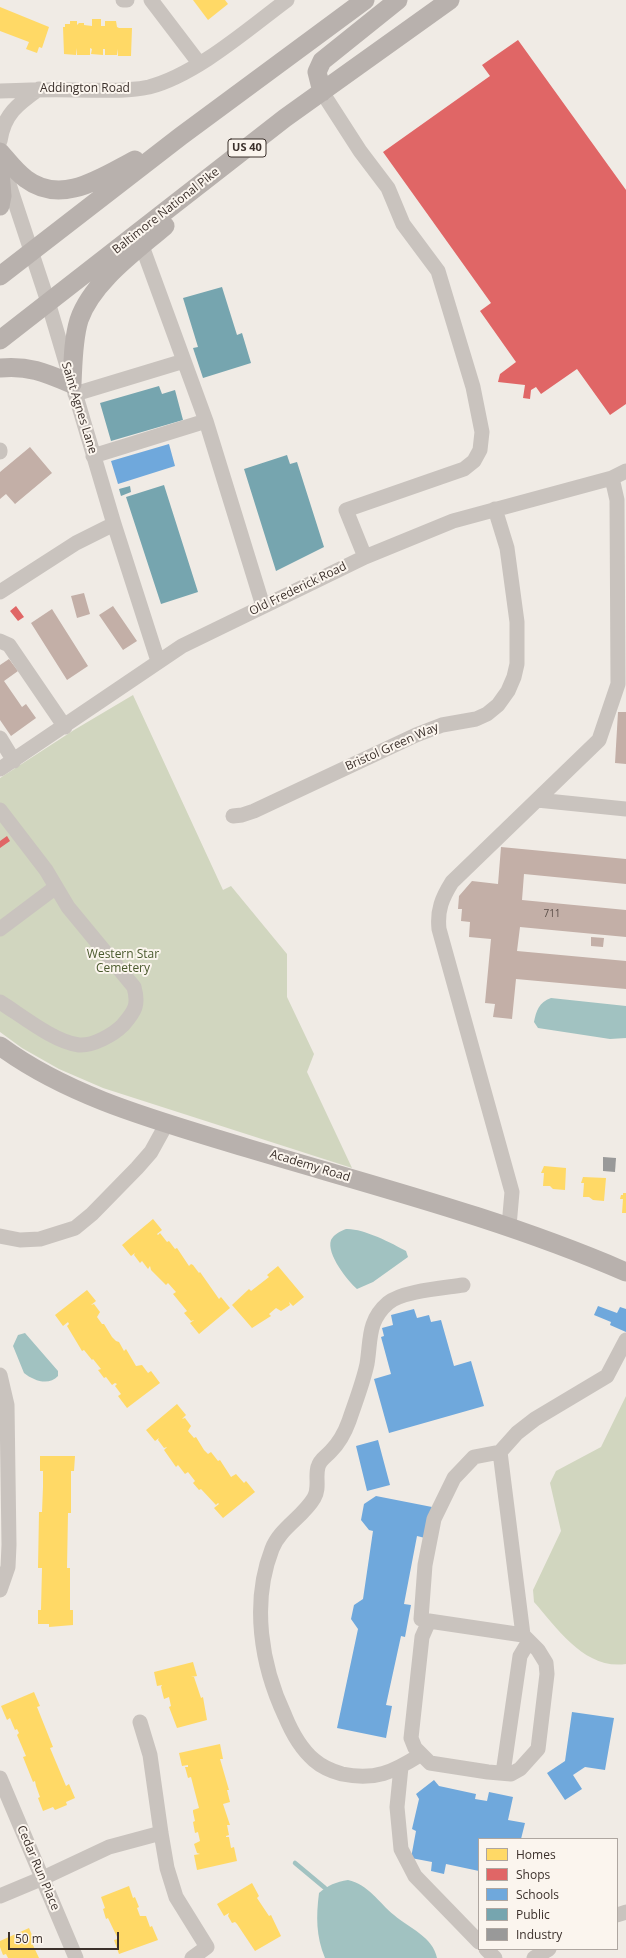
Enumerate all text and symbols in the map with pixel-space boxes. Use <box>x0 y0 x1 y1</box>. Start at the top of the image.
street label: Addington Road <box>40 82 130 96</box>
road number: US 40 <box>228 139 266 157</box>
street label: Baltimore National Pike <box>110 165 222 257</box>
street label: Saint Agnes Lane <box>58 360 100 456</box>
street label: Old Frederick Road <box>247 559 349 619</box>
street label: Bristol Green Way <box>343 720 441 774</box>
house number: 711 <box>543 908 561 920</box>
park label: Western Star Cemetery <box>87 948 159 976</box>
street label: Academy Road <box>268 1147 352 1185</box>
street label: Cedar Run Place <box>14 1823 62 1913</box>
legend <box>478 1838 618 1950</box>
text: Homes <box>516 1846 556 1863</box>
text: Shops <box>516 1866 550 1883</box>
text: Schools <box>516 1886 559 1903</box>
text: Public <box>516 1906 550 1923</box>
scale bar <box>10 1924 121 1950</box>
text: Industry <box>516 1926 562 1943</box>
text: 50 m <box>15 1930 43 1947</box>

